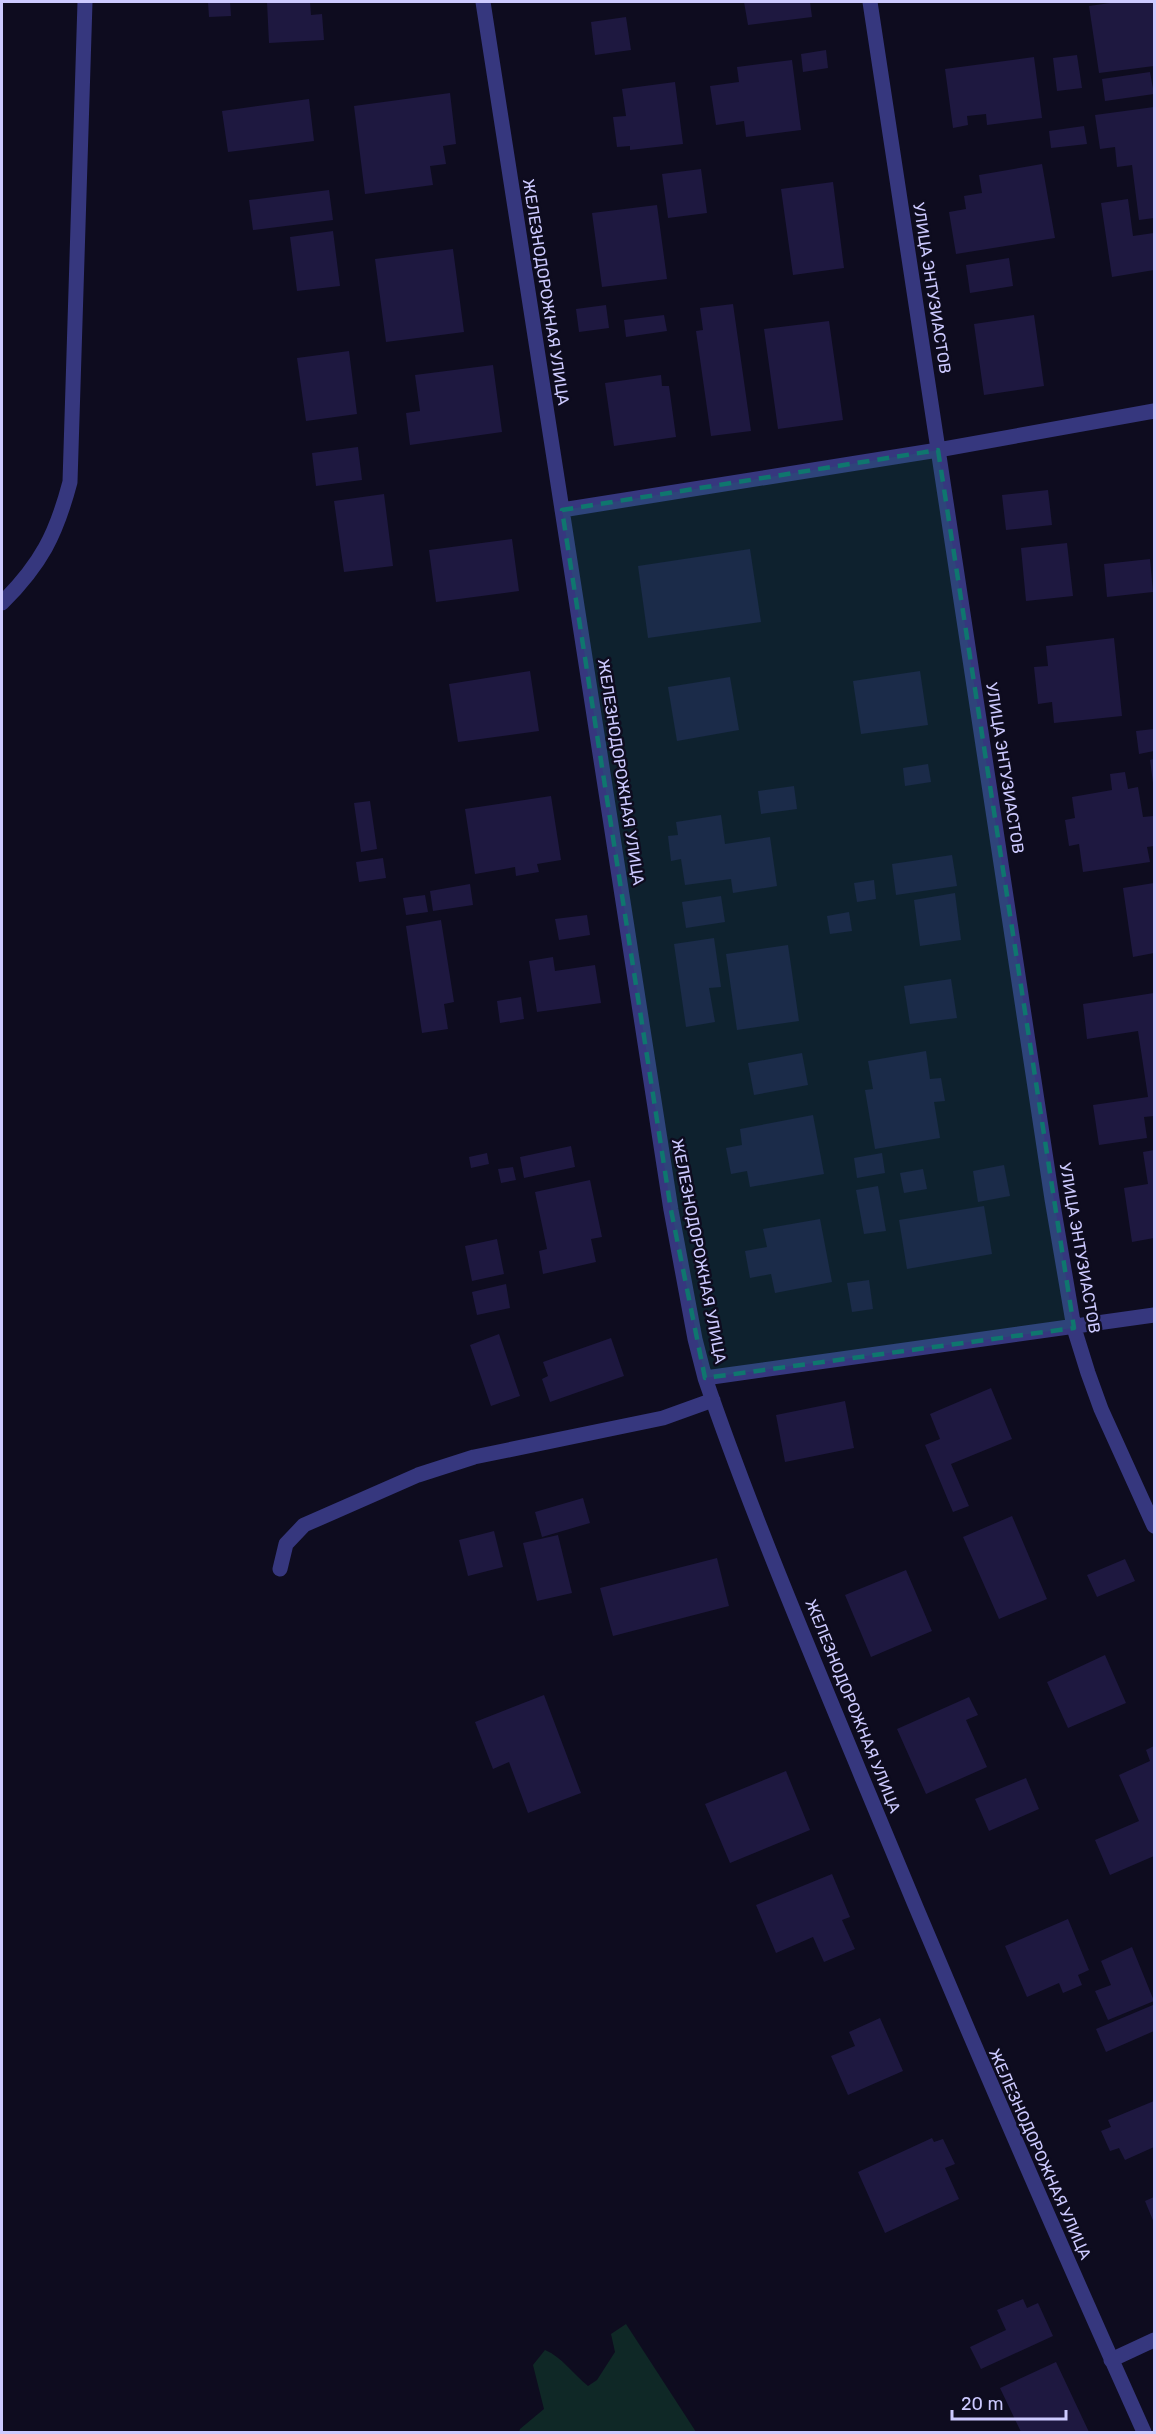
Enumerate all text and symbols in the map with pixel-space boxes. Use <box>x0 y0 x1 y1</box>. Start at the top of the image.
street label: ЖЕЛЕЗНОДОРОЖНАЯ УЛИЦА <box>519 177 573 407</box>
street label: УЛИЦА ЭНТУЗИАСТОВ <box>909 201 955 375</box>
street label: ЖЕЛЕЗНОДОРОЖНАЯ УЛИЦА <box>594 657 648 887</box>
street label: УЛИЦА ЭНТУЗИАСТОВ <box>982 681 1028 855</box>
street label: ЖЕЛЕЗНОДОРОЖНАЯ УЛИЦА <box>668 1137 730 1365</box>
street label: УЛИЦА ЭНТУЗИАСТОВ <box>1056 1161 1104 1335</box>
street label: ЖЕЛЕЗНОДОРОЖНАЯ УЛИЦА <box>801 1596 905 1816</box>
street label: ЖЕЛЕЗНОДОРОЖНАЯ УЛИЦА <box>985 2046 1095 2263</box>
scale bar <box>952 2383 1066 2421</box>
text: 20 m <box>961 2393 1003 2415</box>

